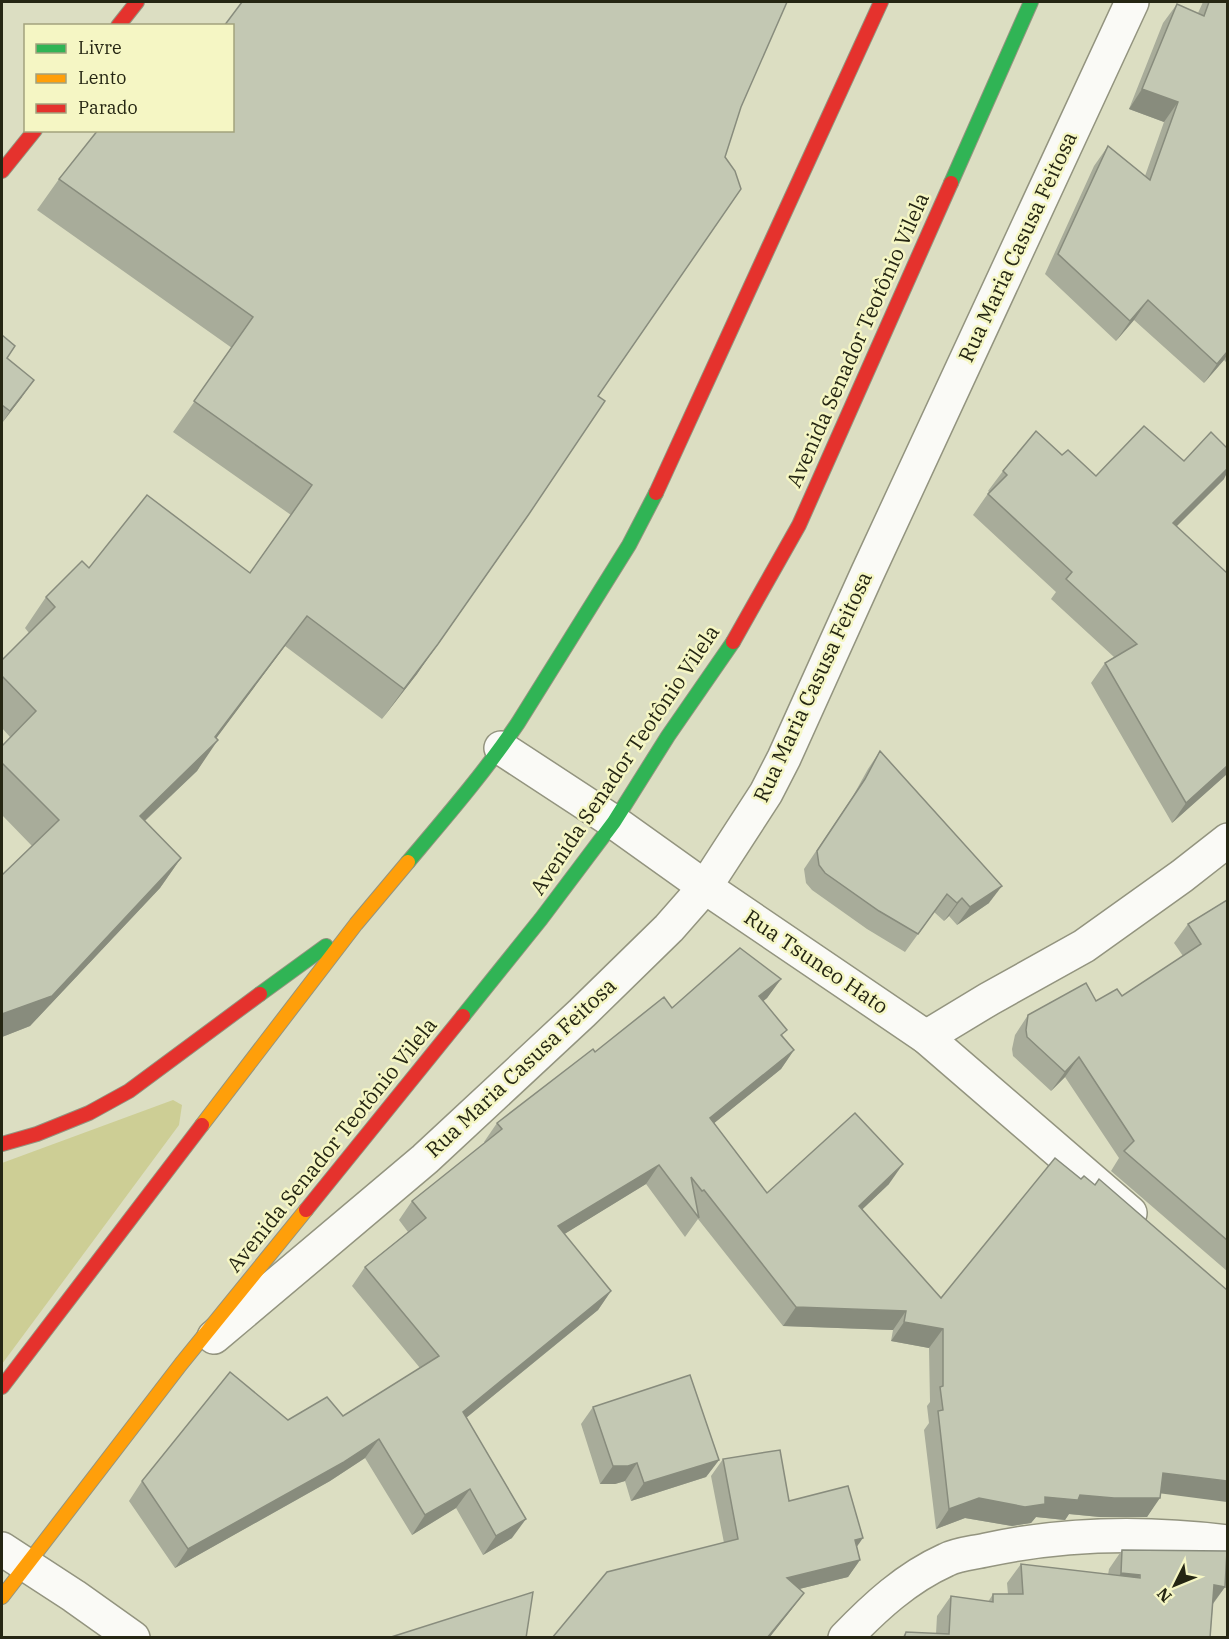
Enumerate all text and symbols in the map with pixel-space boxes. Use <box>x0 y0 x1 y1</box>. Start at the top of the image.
legend <box>24 24 234 132</box>
text: Livre <box>78 36 122 59</box>
text: Lento <box>78 66 126 89</box>
text: Parado <box>78 96 138 119</box>
street label: Rua Maria Casusa Feitosa <box>951 127 1083 366</box>
street label: Avenida Senador Teotônio Vilela <box>779 188 935 491</box>
street label: Rua Maria Casusa Feitosa <box>746 567 878 806</box>
street label: Avenida Senador Teotônio Vilela <box>523 619 725 900</box>
street label: Rua Tsuneo Hato <box>739 903 894 1020</box>
street label: Rua Maria Casusa Feitosa <box>419 971 622 1163</box>
street label: Avenida Senador Teotônio Vilela <box>220 1011 443 1277</box>
north arrow <box>1145 1555 1205 1615</box>
text: N <box>1152 1584 1176 1607</box>

